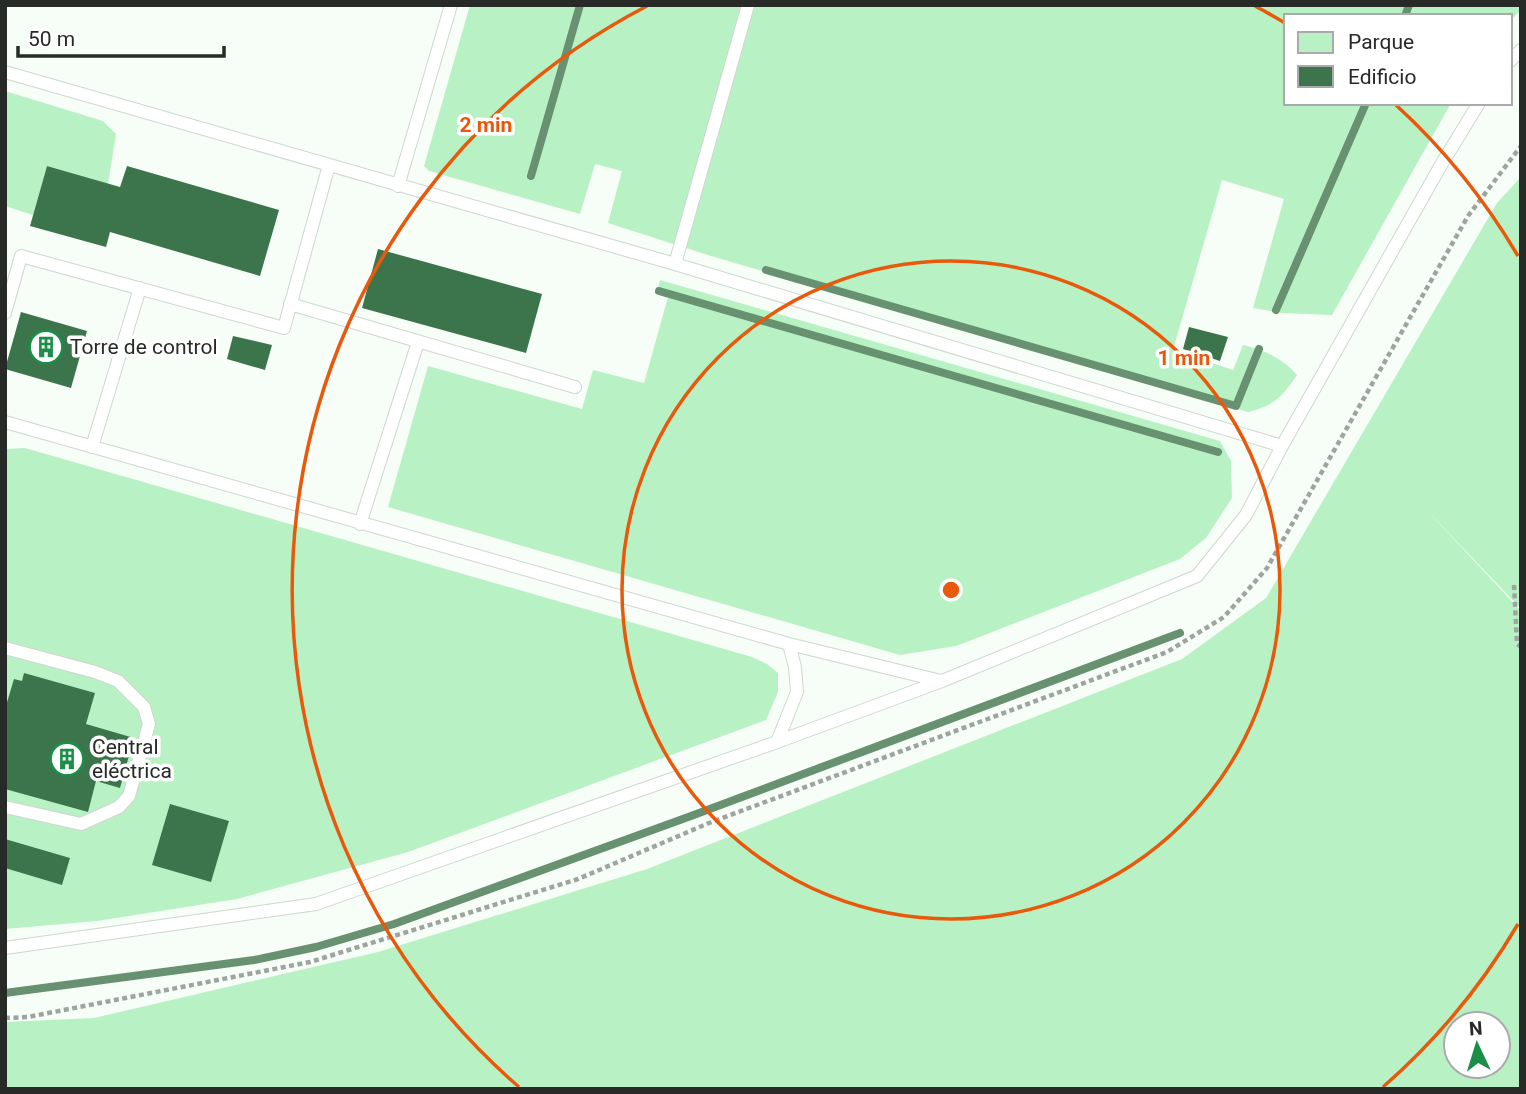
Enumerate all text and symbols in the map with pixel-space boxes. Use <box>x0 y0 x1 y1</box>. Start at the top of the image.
scale bar <box>18 14 224 58</box>
legend <box>1284 14 1512 105</box>
text: 50 m <box>28 27 75 51</box>
text: Parque <box>1348 30 1414 54</box>
text: Edificio <box>1348 65 1416 89</box>
text: 2 min <box>460 113 512 137</box>
building icon: Torre de control <box>27 328 65 366</box>
place label: Torre de control <box>70 335 218 359</box>
text: 1 min <box>1158 346 1210 370</box>
centre of rings <box>939 578 963 602</box>
place label: Central eléctrica <box>92 735 172 783</box>
building icon: Central eléctrica <box>48 740 86 778</box>
north arrow <box>1442 1010 1512 1080</box>
text: N <box>1468 1017 1483 1040</box>

